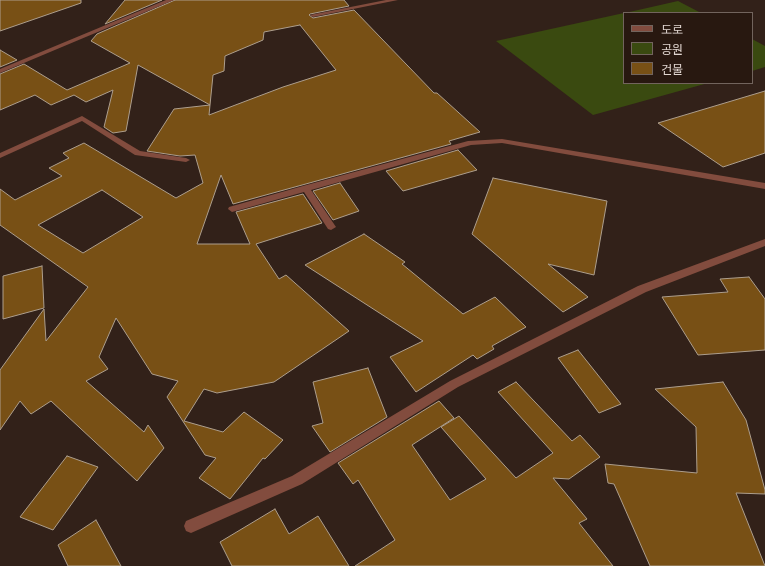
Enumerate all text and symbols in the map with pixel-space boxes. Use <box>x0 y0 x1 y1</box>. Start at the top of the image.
legend <box>623 12 753 84</box>
text: 도로 <box>661 23 683 37</box>
text: 공원 <box>661 43 683 57</box>
text: 건물 <box>661 63 683 77</box>

